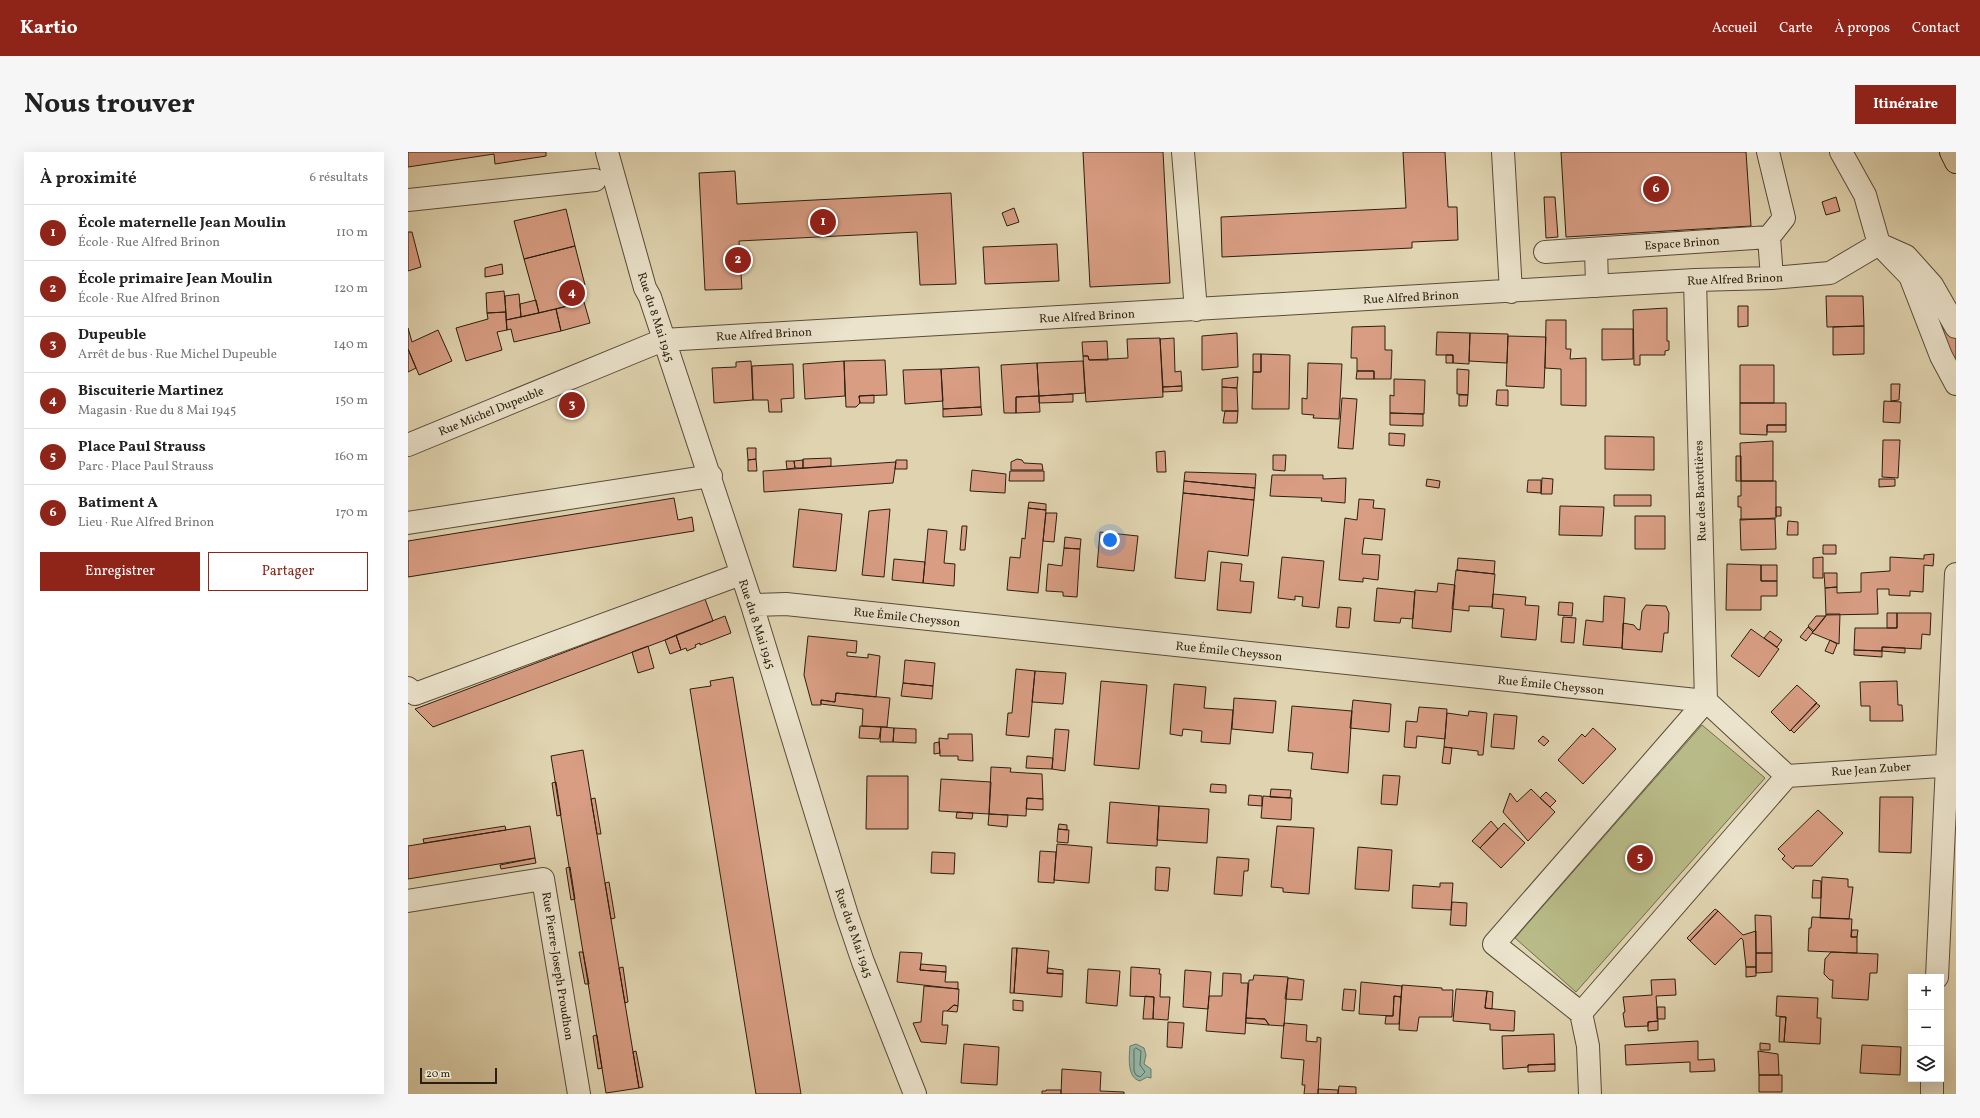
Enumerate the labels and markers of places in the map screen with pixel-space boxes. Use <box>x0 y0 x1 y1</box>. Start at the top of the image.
pin: 6 <box>1643 174 1669 204</box>
pin: 1 <box>810 207 836 237</box>
pin: 2 <box>725 245 751 275</box>
pin: 4 <box>559 278 585 308</box>
pin: 3 <box>559 390 585 420</box>
pin: 5 <box>1627 843 1653 873</box>

